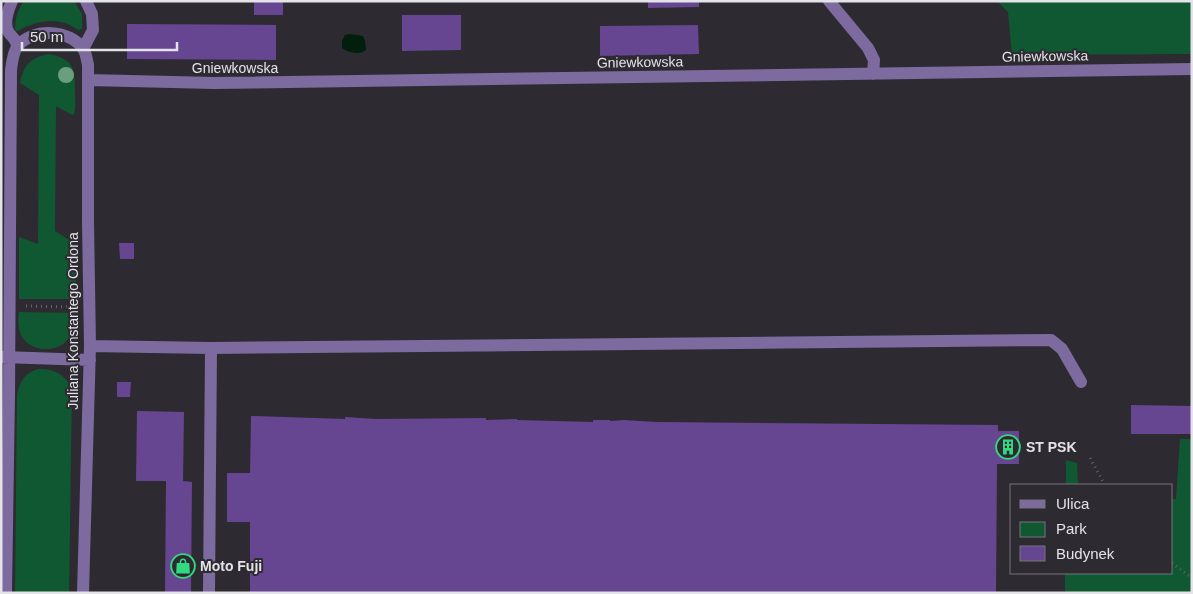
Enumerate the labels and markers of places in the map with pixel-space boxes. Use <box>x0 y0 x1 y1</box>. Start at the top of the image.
building icon: ST PSK <box>995 434 1021 460</box>
place label: ST PSK <box>1026 439 1077 455</box>
shop icon: Moto Fuji <box>170 553 196 579</box>
place label: Moto Fuji <box>200 558 262 574</box>

